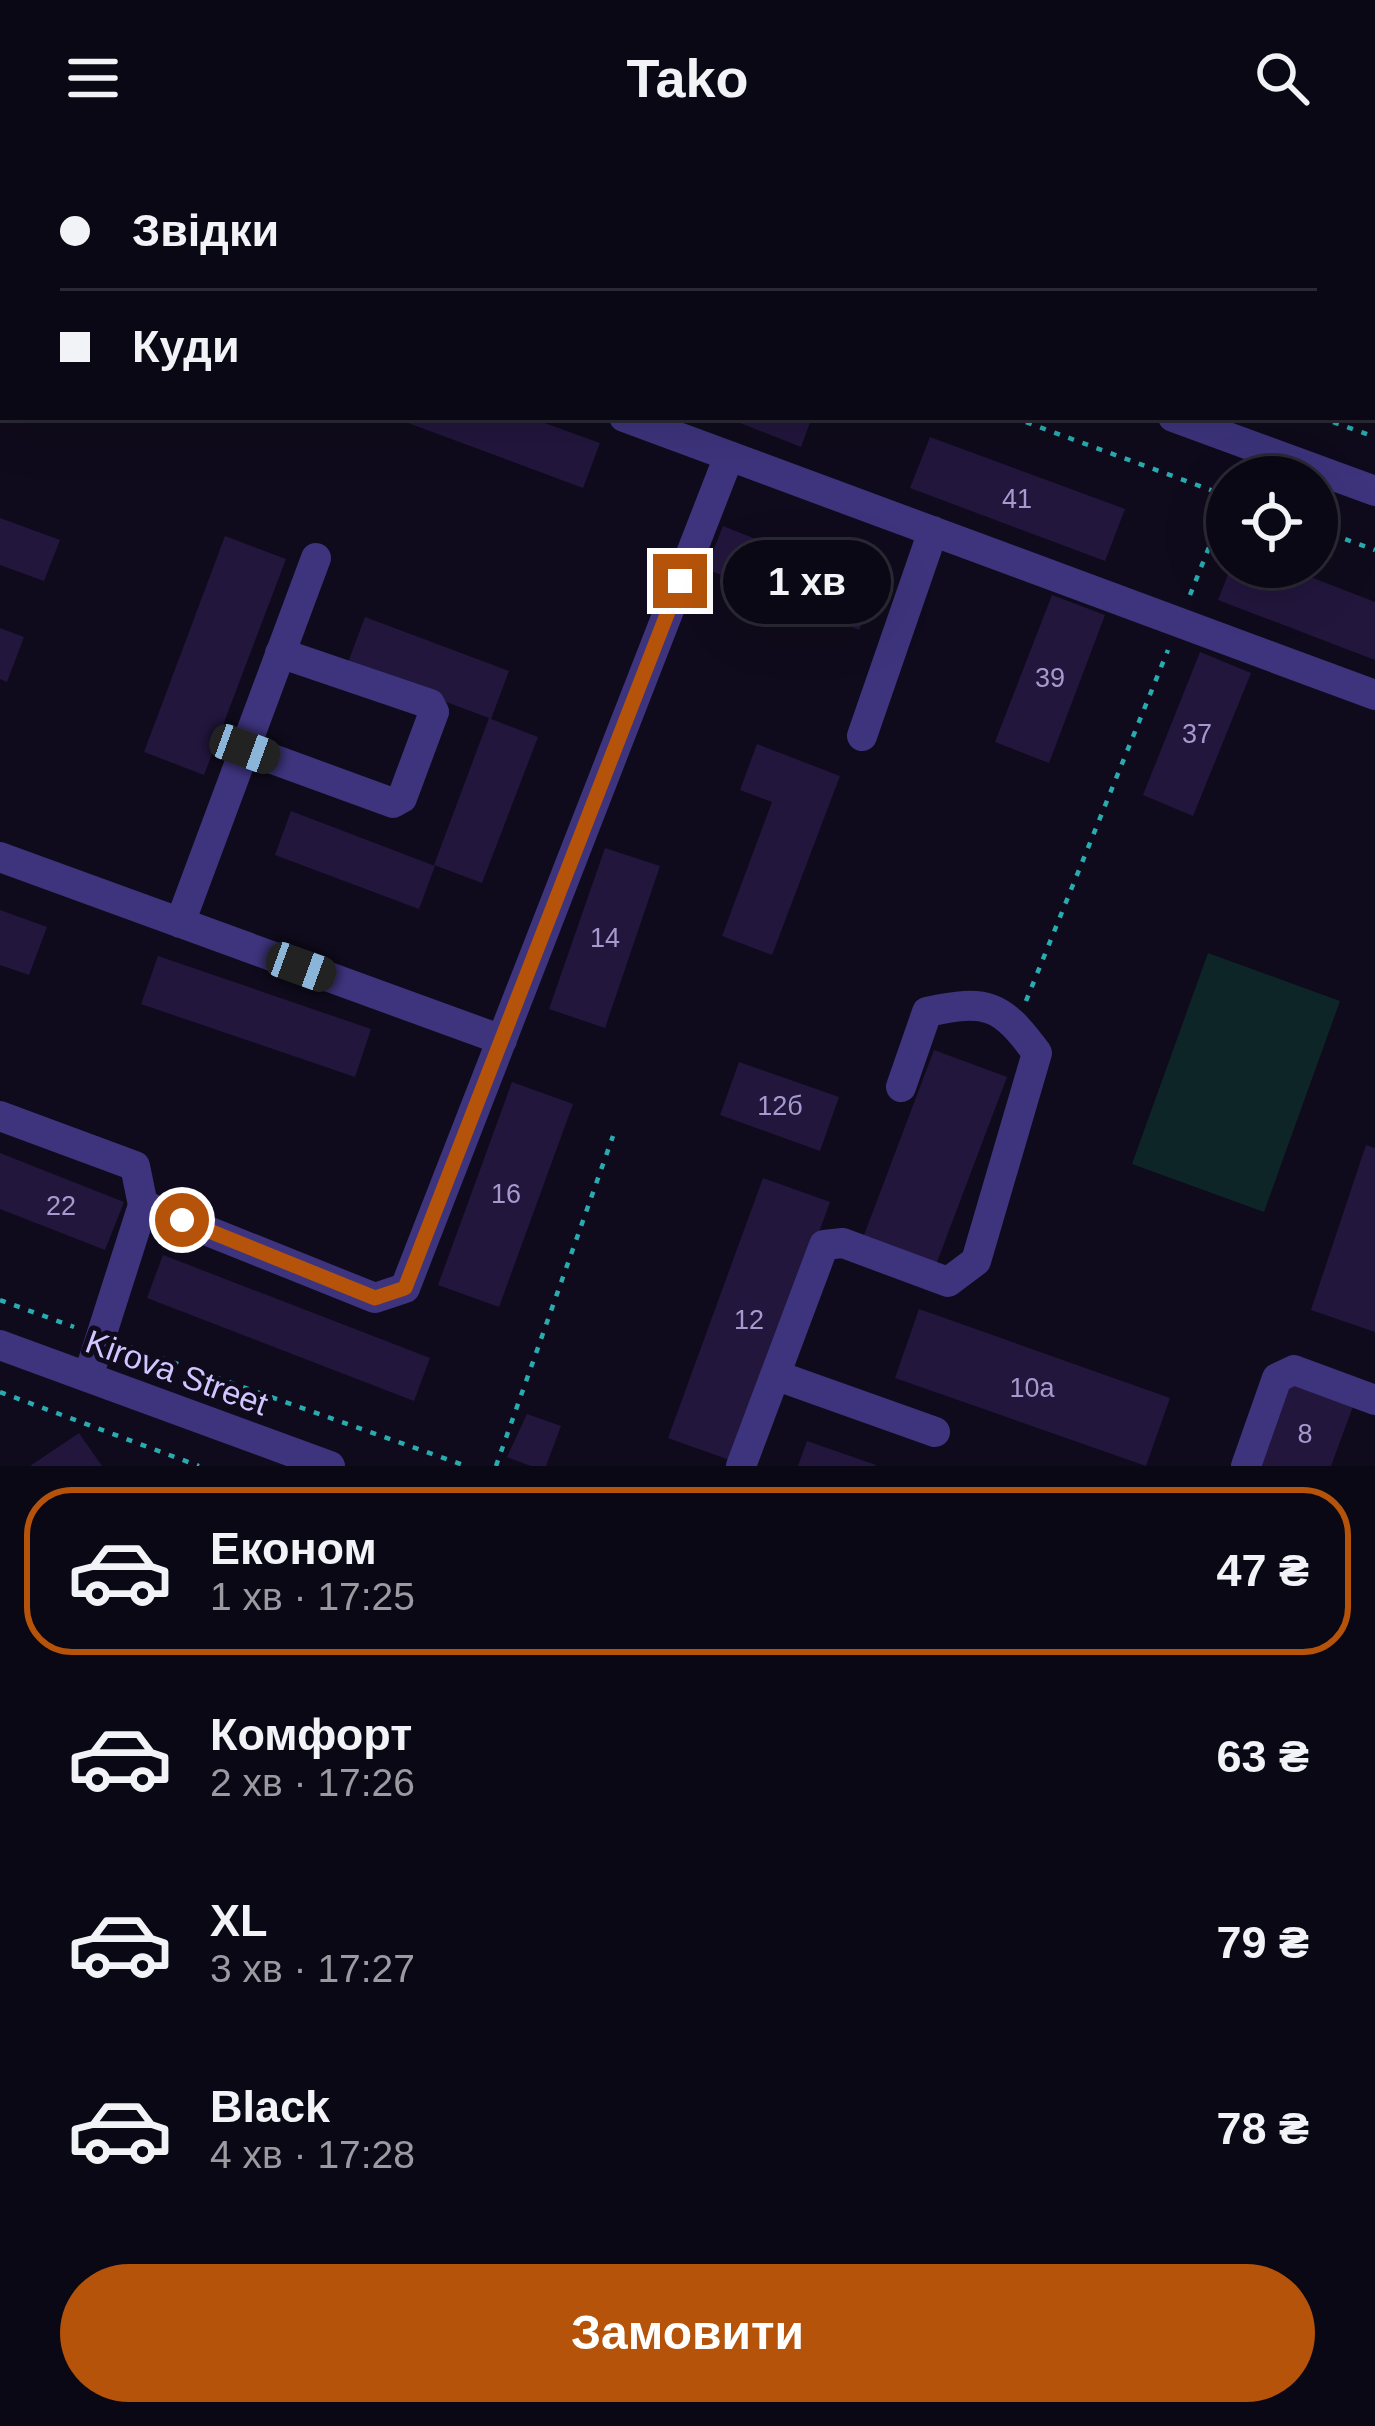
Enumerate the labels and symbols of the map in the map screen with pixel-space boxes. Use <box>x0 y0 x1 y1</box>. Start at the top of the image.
house number: 41 <box>1002 484 1032 514</box>
callout: 1 хв <box>722 539 890 623</box>
route end <box>653 554 707 608</box>
house number: 39 <box>1035 663 1065 693</box>
house number: 37 <box>1182 719 1212 749</box>
car <box>205 720 285 778</box>
house number: 14 <box>590 923 620 953</box>
car <box>261 938 341 996</box>
house number: 12б <box>757 1091 803 1121</box>
house number: 16 <box>491 1179 521 1209</box>
house number: 22 <box>46 1191 76 1221</box>
route start <box>155 1193 209 1247</box>
house number: 12 <box>734 1305 764 1335</box>
street label: Kirova Street <box>81 1322 273 1422</box>
house number: 10а <box>1009 1373 1056 1403</box>
house number: 8 <box>1297 1419 1313 1449</box>

